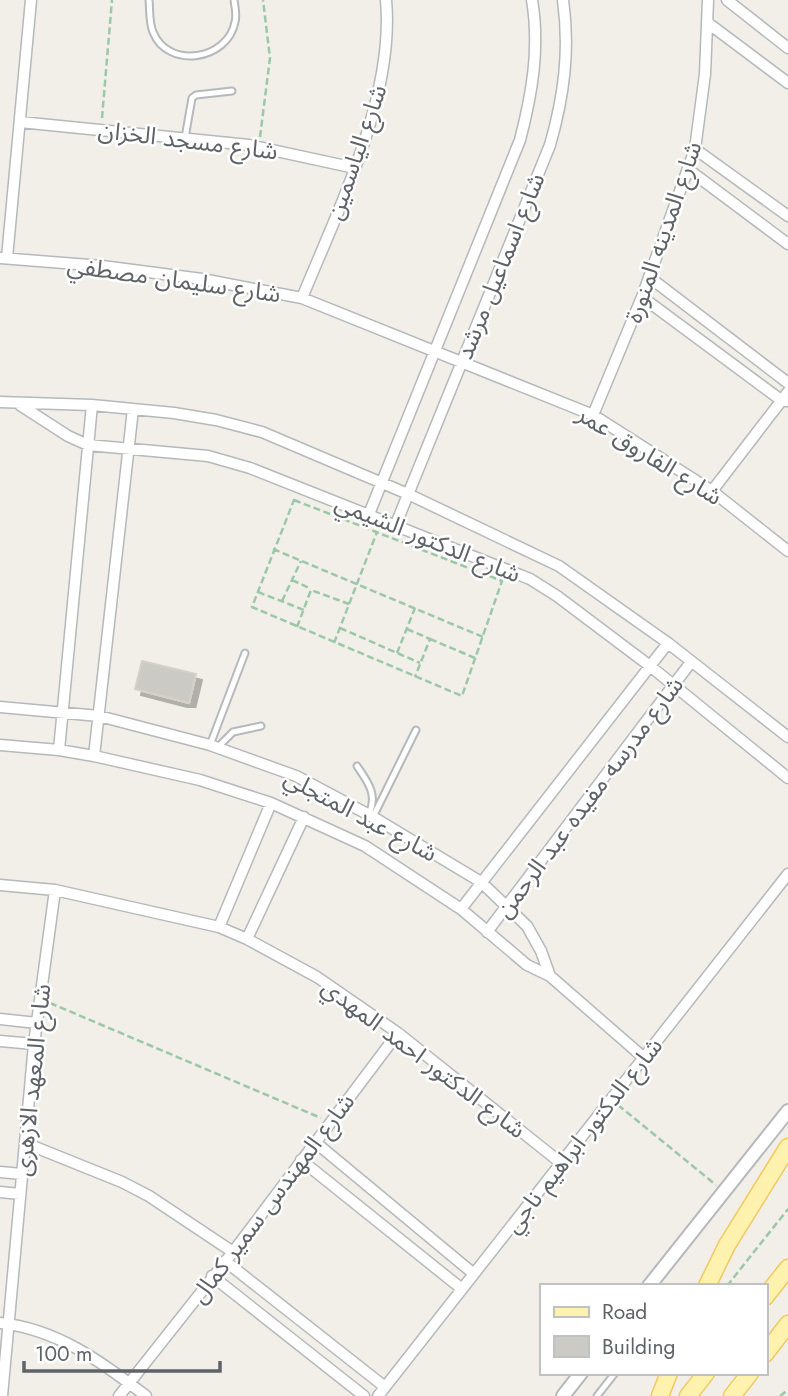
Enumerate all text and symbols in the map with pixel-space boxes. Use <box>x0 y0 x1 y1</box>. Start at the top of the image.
street label: شارع الياسمين <box>316 80 396 224</box>
street label: شارع مسجد الخزان <box>96 112 280 168</box>
street label: شارع المدينه المنورة <box>616 137 710 327</box>
street label: شارع اسماعيل مرشد <box>447 168 553 364</box>
street label: شارع سليمان مصطفي <box>65 247 283 313</box>
street label: شارع الفاروق عمر <box>570 396 729 514</box>
street label: شارع الدكتور الشيمي <box>329 485 526 593</box>
street label: شارع مدرسه مفيده عبد الرحمن <box>486 669 692 925</box>
street label: شارع عبد المتجلي <box>277 760 444 872</box>
street label: شارع الدكتور احمد المهدي <box>314 970 533 1148</box>
street label: شارع المعهد الازهرى <box>4 982 60 1178</box>
street label: شارع الدكتور ابراهيم ناجي <box>495 1030 672 1241</box>
street label: شارع المهندس سمير كمال <box>181 1086 363 1310</box>
legend <box>540 1284 767 1375</box>
text: Road <box>602 1297 647 1327</box>
scale bar <box>24 1330 220 1374</box>
text: Building <box>602 1332 675 1362</box>
text: 100 m <box>35 1339 92 1369</box>

